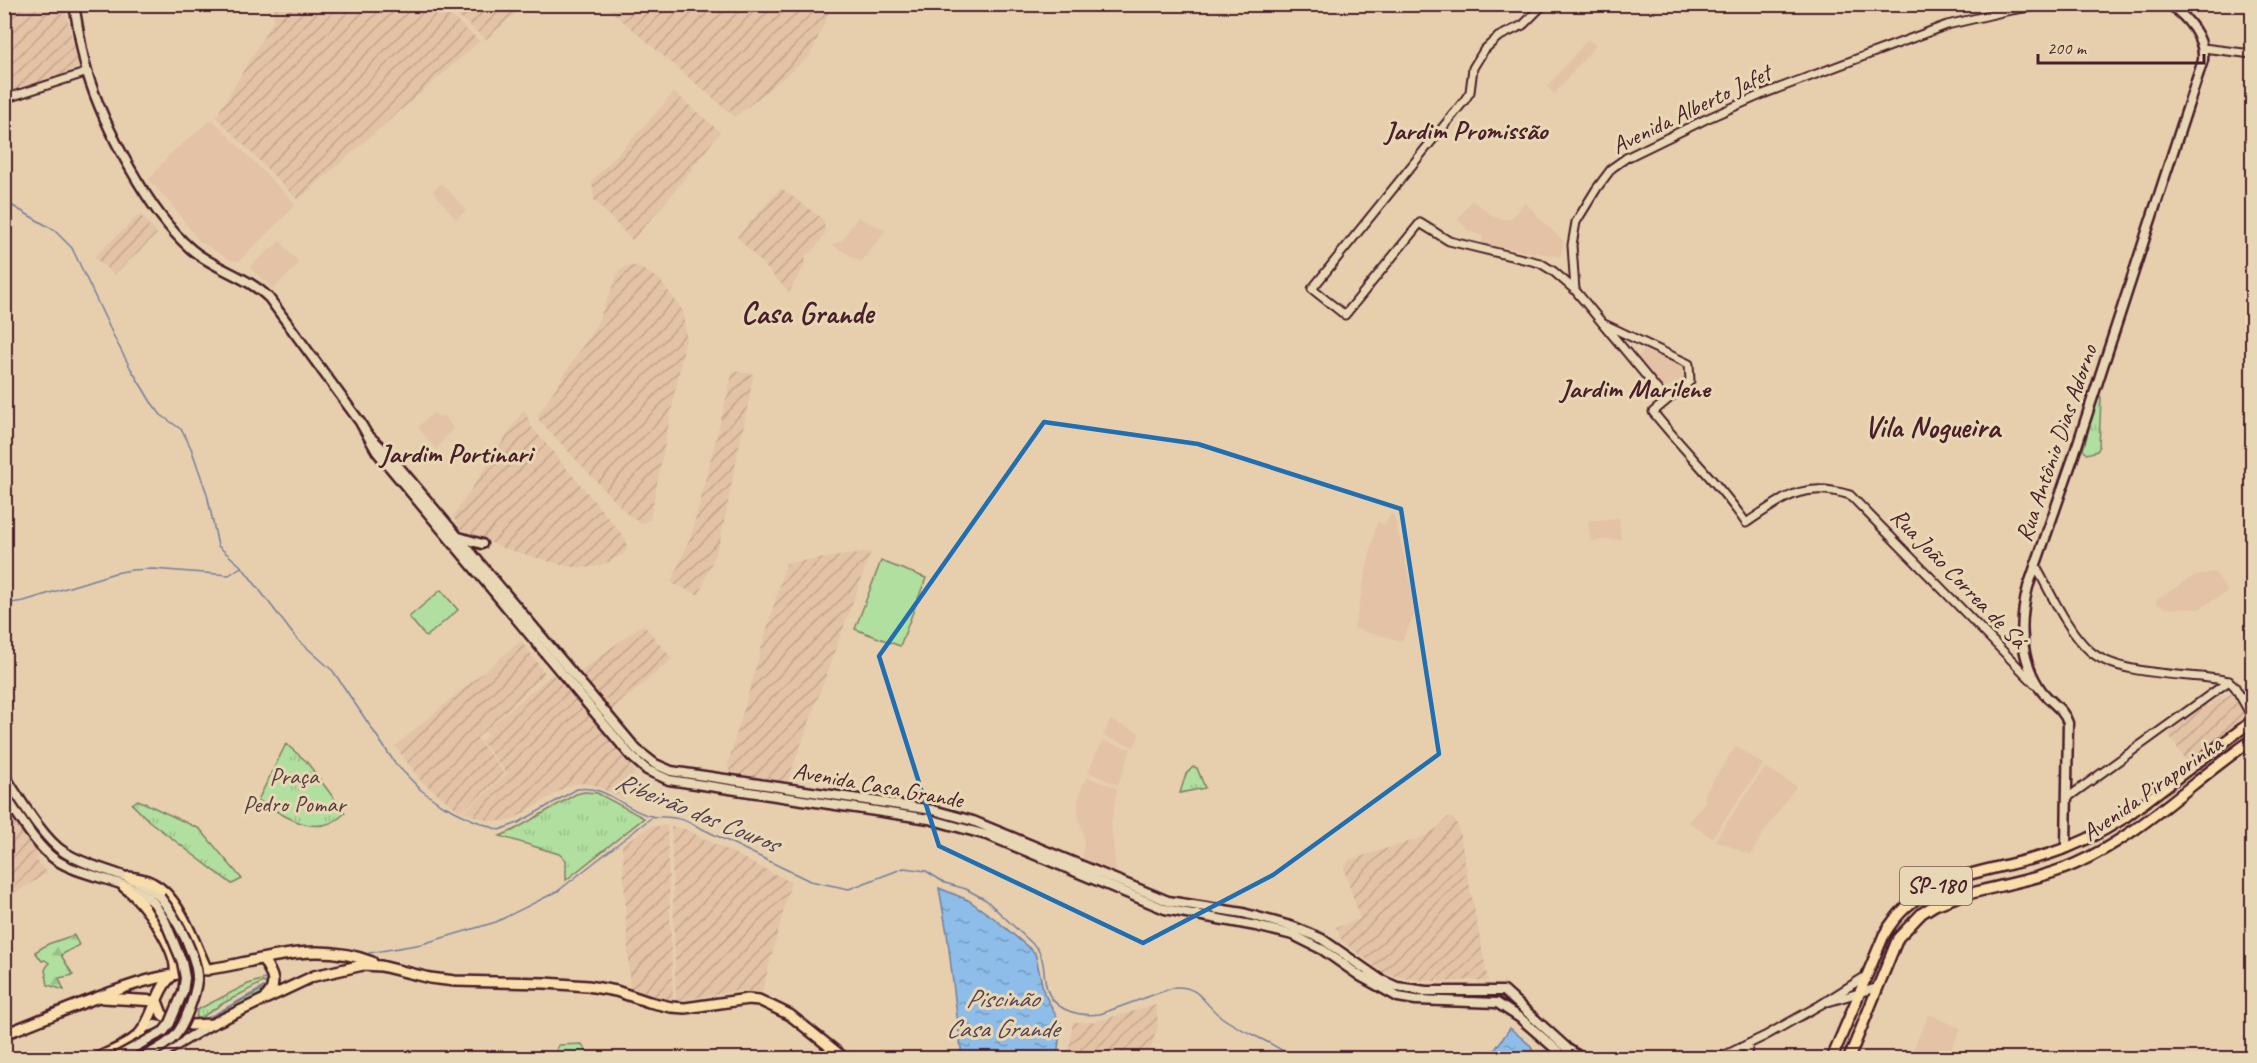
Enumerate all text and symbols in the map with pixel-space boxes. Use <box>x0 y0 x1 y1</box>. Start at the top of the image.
scale bar <box>2038 27 2204 65</box>
text: 200 m <box>2047 37 2088 59</box>
street label: Avenida Alberto Jafet <box>1607 56 1778 160</box>
district label: Jardim Promissão <box>1383 113 1549 147</box>
district label: Casa Grande <box>741 294 876 332</box>
street label: Rua Antônio Dias Adorno <box>2008 339 2104 545</box>
district label: Jardim Marilene <box>1558 371 1712 405</box>
district label: Vila Nogueira <box>1864 408 2002 446</box>
district label: Jardim Portinari <box>378 436 536 470</box>
street label: Rua João Correa de Sá <box>1884 502 2035 656</box>
street label: Avenida Piraporinha <box>2076 728 2229 847</box>
street label: Avenida Casa Grande <box>791 755 967 815</box>
park label: Praça Pedro Pomar <box>243 761 348 819</box>
water label: Ribeirão dos Couros <box>611 764 788 862</box>
road number: SP-180 <box>1900 867 1972 905</box>
water label: Piscinão Casa Grande <box>946 982 1063 1045</box>

